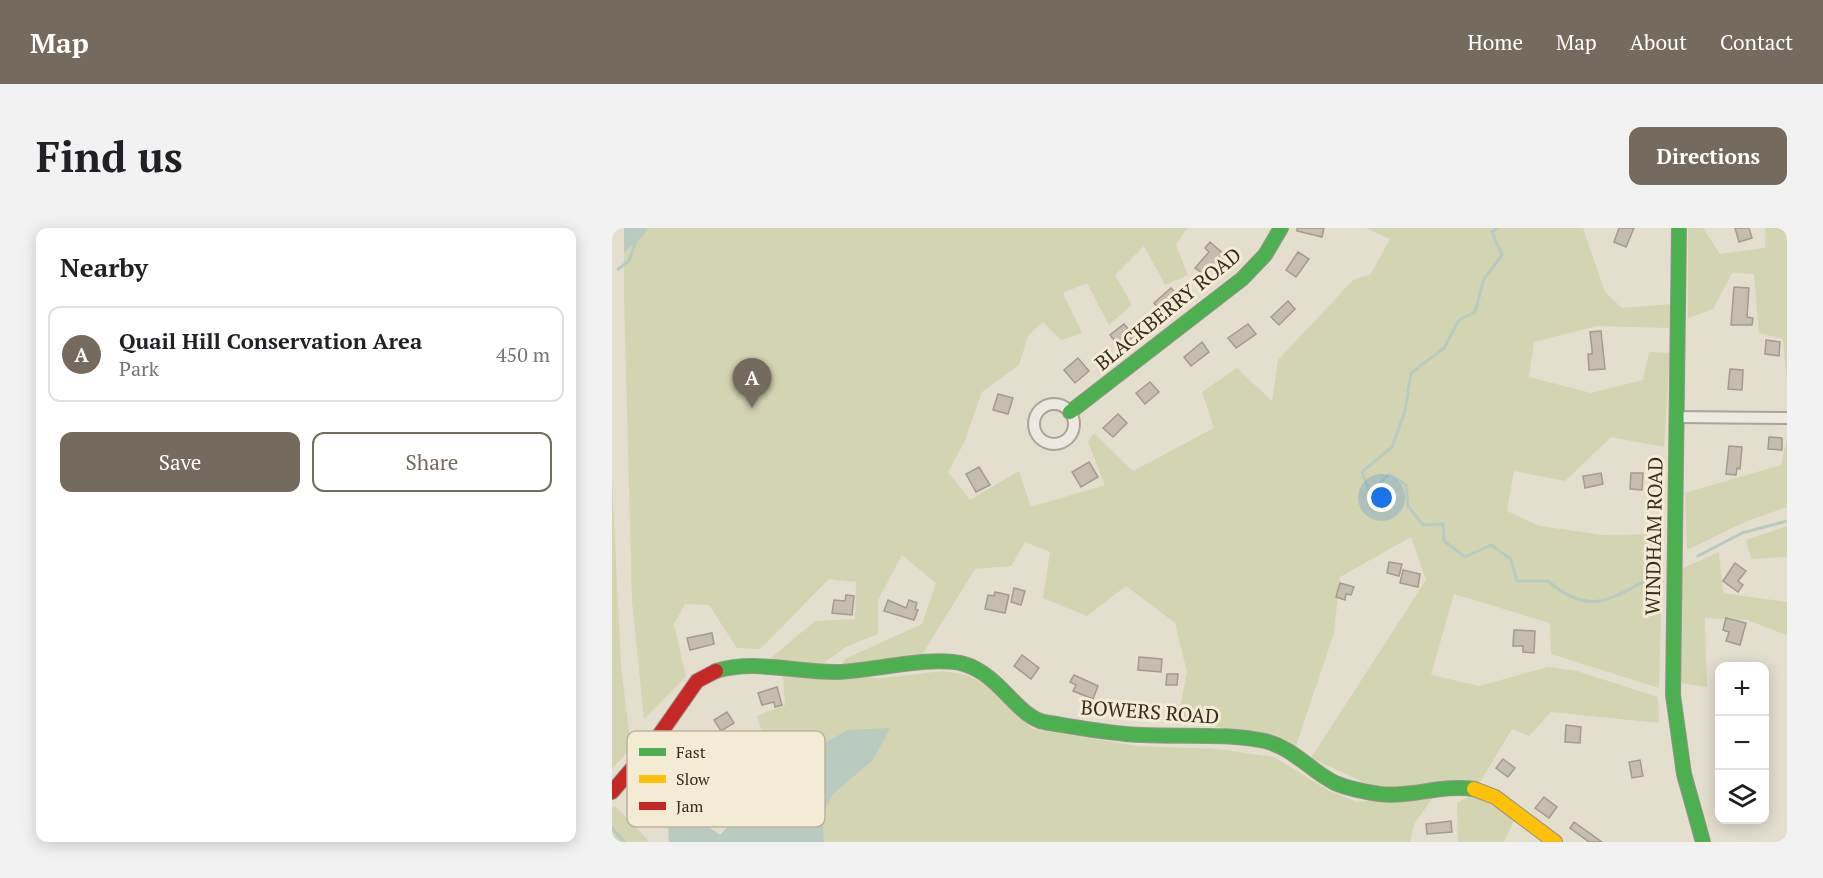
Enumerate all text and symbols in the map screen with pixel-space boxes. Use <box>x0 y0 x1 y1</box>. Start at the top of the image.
text: Map <box>30 24 89 61</box>
text: Home <box>1467 28 1523 56</box>
text: Map <box>1556 28 1597 56</box>
text: About <box>1630 28 1687 56</box>
text: Contact <box>1720 28 1793 56</box>
button: Directions <box>1629 127 1787 185</box>
text: Find us <box>36 128 183 184</box>
street label: BLACKBERRY ROAD <box>1089 241 1247 376</box>
text: Nearby <box>60 250 148 284</box>
text: Quail Hill Conservation Area <box>119 326 422 355</box>
text: A <box>74 341 89 368</box>
text: 450 m <box>496 341 550 368</box>
text: Park <box>119 355 159 382</box>
pin: A <box>732 358 772 408</box>
button: Save <box>60 432 300 492</box>
button: Share <box>312 432 552 492</box>
street label: WINDHAM ROAD <box>1639 456 1668 616</box>
your location <box>1367 483 1396 512</box>
map controls <box>1715 662 1769 824</box>
button: + <box>1715 662 1769 716</box>
street label: BOWERS ROAD <box>1080 693 1220 730</box>
button: − <box>1715 716 1769 770</box>
legend <box>627 731 825 827</box>
text: Fast <box>676 741 706 763</box>
text: Slow <box>676 768 710 790</box>
button: layers <box>1715 770 1769 824</box>
text: Jam <box>676 795 704 817</box>

